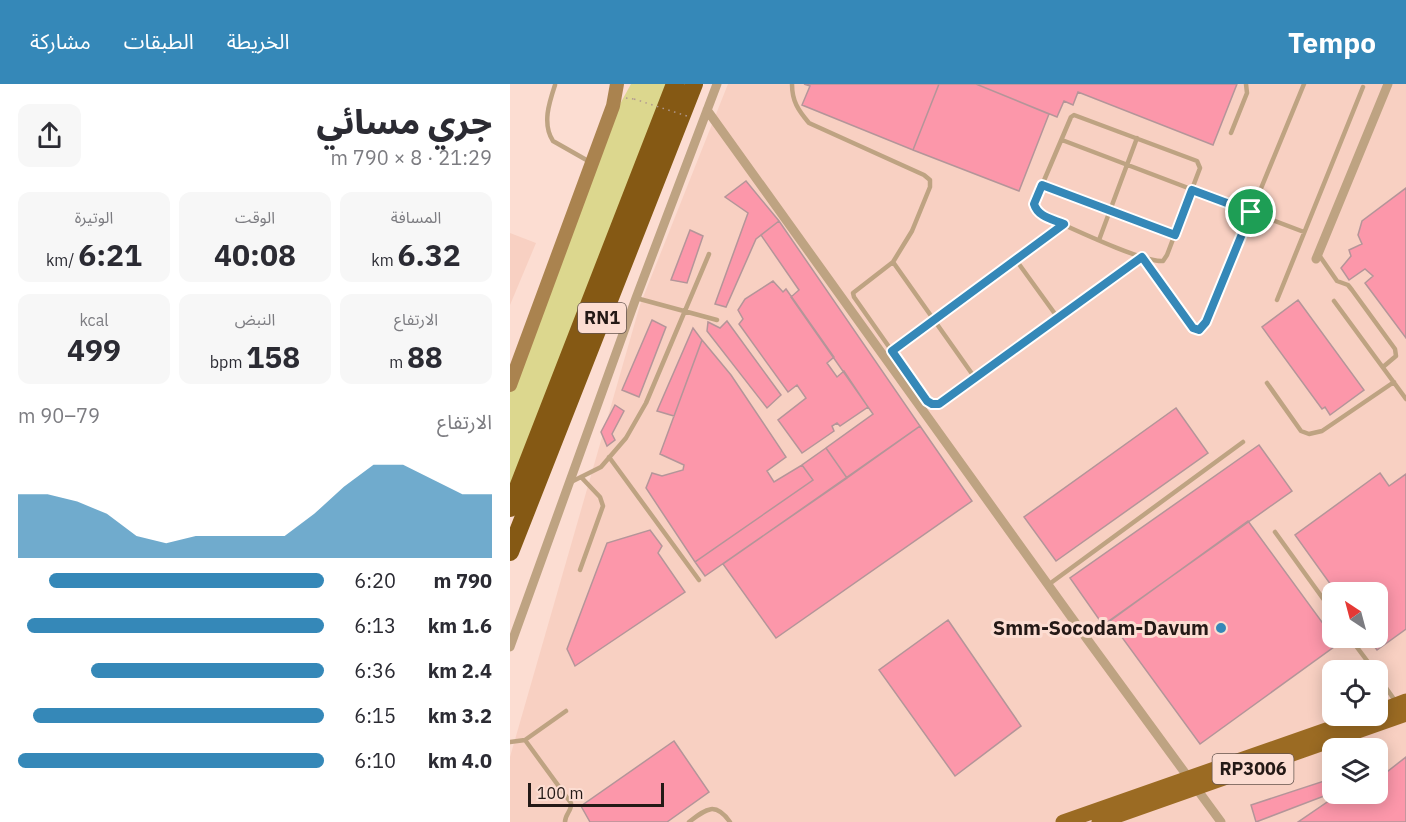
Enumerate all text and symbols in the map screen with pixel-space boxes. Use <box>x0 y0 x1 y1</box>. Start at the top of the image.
text: Tempo <box>1288 24 1376 61</box>
text: مشاركة <box>30 27 91 55</box>
text: الطبقات <box>124 27 194 55</box>
text: الخريطة <box>227 27 290 55</box>
text: جري مسائي <box>316 100 492 143</box>
button: share <box>18 104 81 167</box>
text: 21:29 · 8 × 790 m <box>331 144 492 171</box>
pin <box>1225 186 1276 237</box>
icon: arrive <box>1234 195 1267 228</box>
text: الوتيرة <box>75 207 113 227</box>
text: الوقت <box>235 207 275 227</box>
text: المسافة <box>391 207 441 227</box>
text: 6:21 <box>78 235 142 274</box>
text: 40:08 <box>214 235 296 274</box>
text: 6.32 <box>397 235 461 274</box>
text: /km <box>46 250 78 270</box>
text: km <box>371 250 397 270</box>
road number: RN1 <box>578 303 626 333</box>
text: النبض <box>235 309 275 329</box>
text: الارتفاع <box>394 309 438 329</box>
text: kcal <box>79 310 109 330</box>
text: 499 <box>67 330 121 369</box>
text: 158 <box>246 337 300 376</box>
text: 88 <box>407 337 443 376</box>
text: bpm <box>210 352 246 372</box>
text: m <box>389 352 407 372</box>
text: 79–90 m <box>18 402 100 429</box>
text: الارتفاع <box>437 408 492 435</box>
text: 6:20 <box>354 567 396 594</box>
text: 790 m <box>433 567 492 594</box>
north arrow <box>1322 582 1388 648</box>
map controls <box>1322 582 1388 804</box>
text: 6:13 <box>354 612 396 639</box>
text: 1.6 km <box>428 612 492 639</box>
place label: Smm-Socodam-Davum <box>993 614 1209 641</box>
marker: Smm-Socodam-Davum <box>1214 621 1228 635</box>
text: 6:36 <box>354 657 396 684</box>
text: 2.4 km <box>428 657 492 684</box>
button: locate <box>1322 660 1388 726</box>
text: 6:15 <box>354 702 396 729</box>
text: 3.2 km <box>428 702 492 729</box>
button: layers <box>1322 738 1388 804</box>
text: 6:10 <box>354 747 396 774</box>
text: 4.0 km <box>428 747 492 774</box>
road number: RP3006 <box>1212 754 1293 784</box>
scale bar <box>528 780 664 808</box>
text: 100 m <box>537 783 584 803</box>

